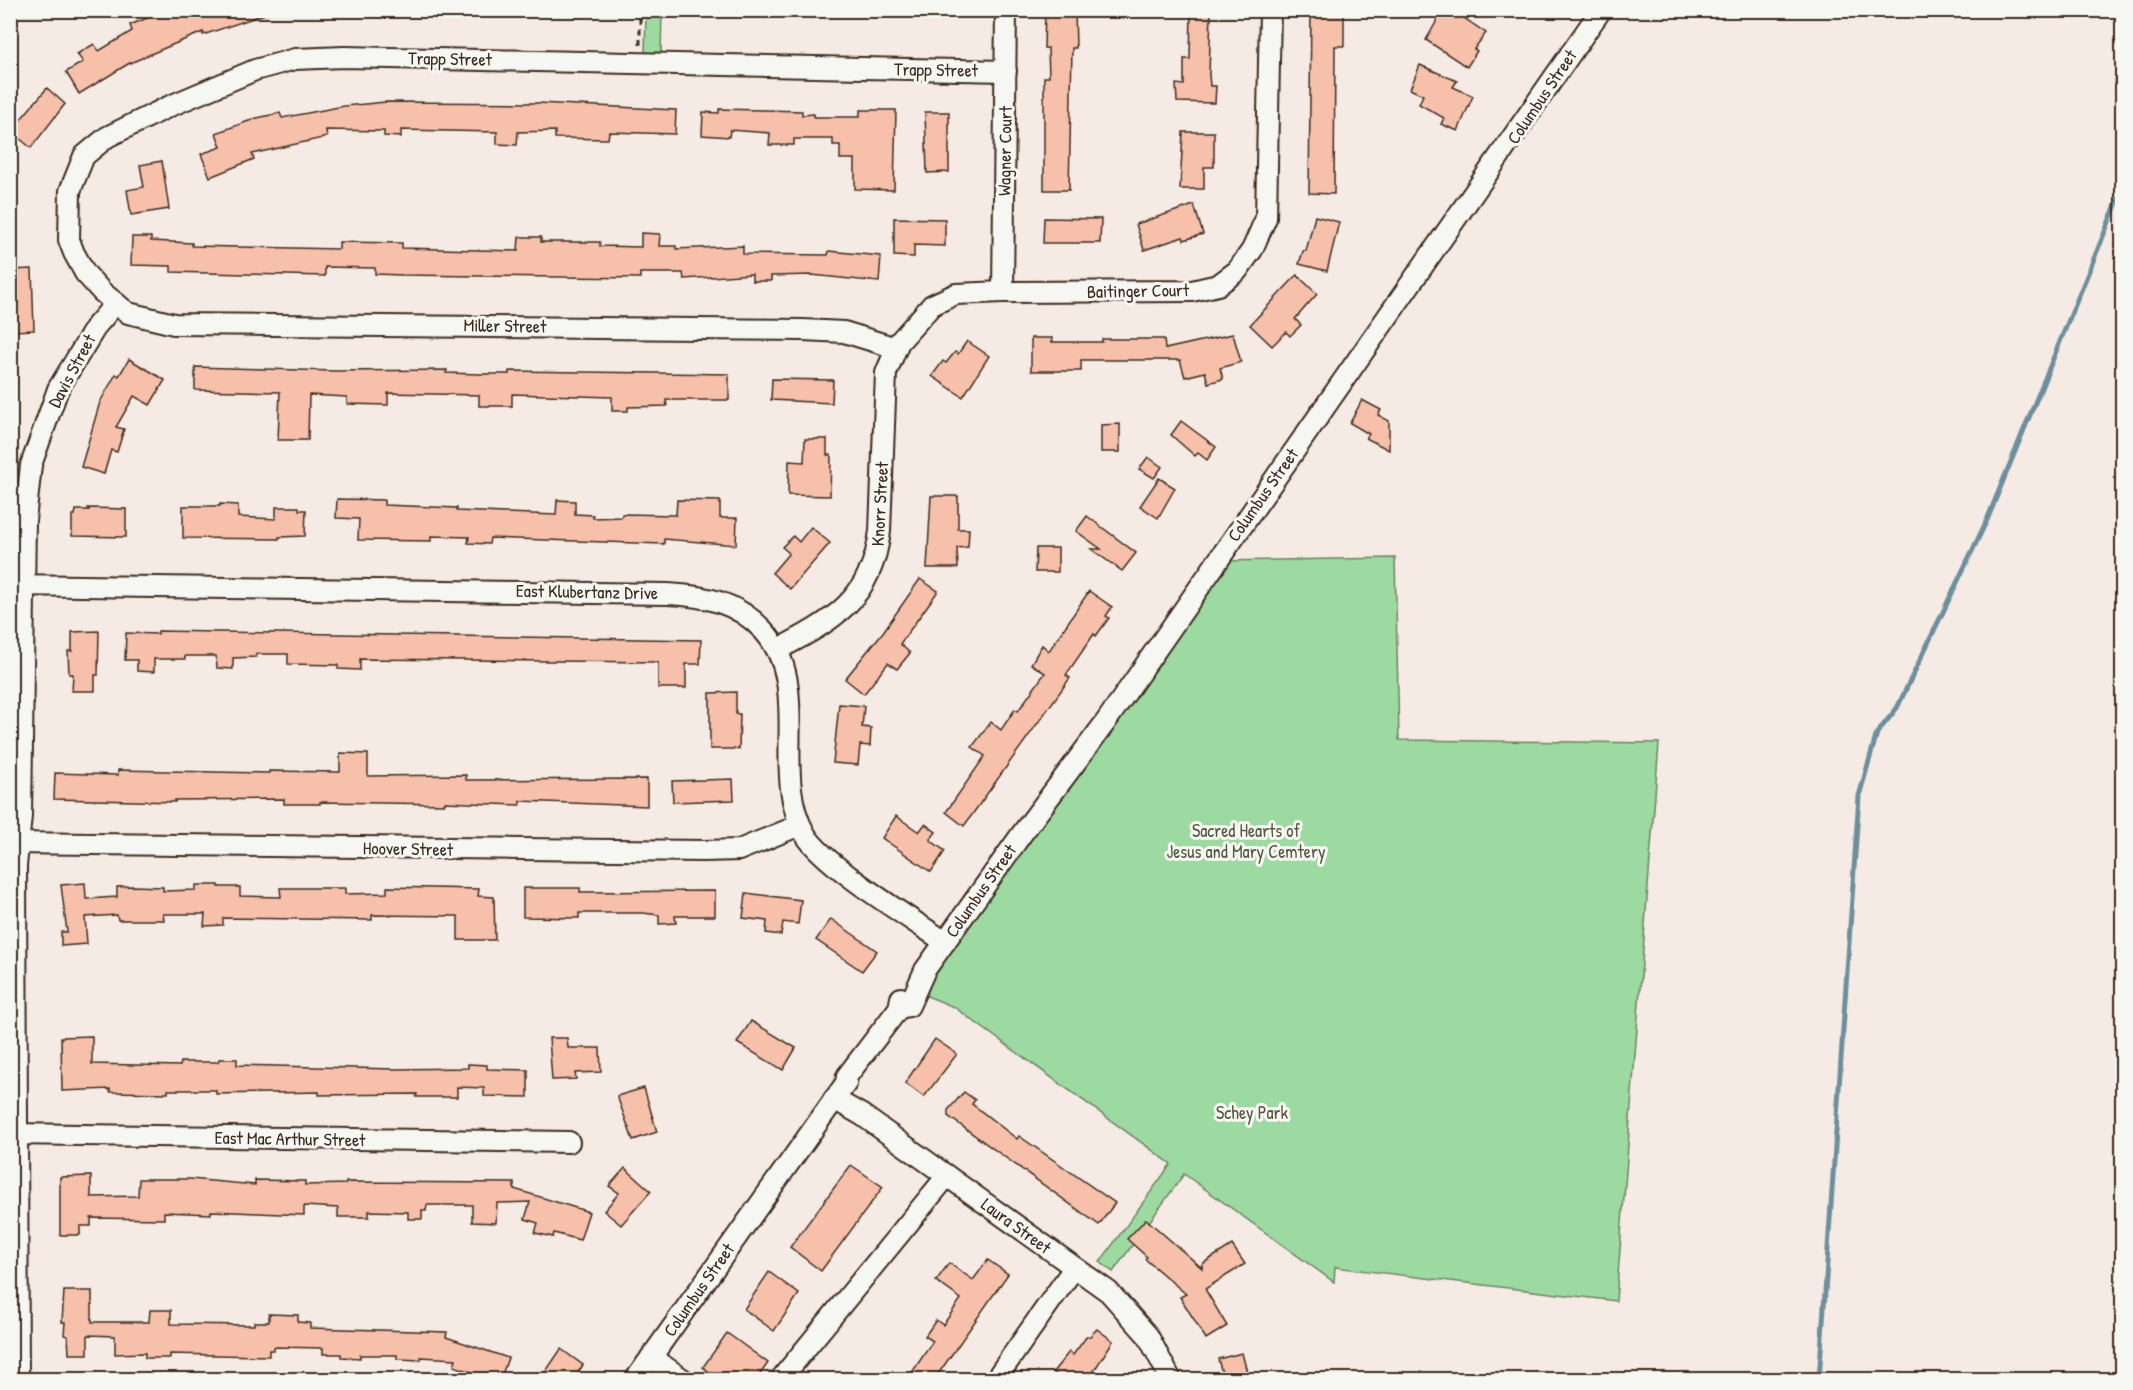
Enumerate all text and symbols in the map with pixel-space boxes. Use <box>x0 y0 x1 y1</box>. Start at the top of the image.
street label: Columbus Street <box>1501 44 1583 149</box>
street label: Trapp Street <box>408 45 493 72</box>
street label: Trapp Street <box>894 56 979 83</box>
street label: Wagner Court <box>991 105 1018 196</box>
street label: Baitinger Court <box>1087 277 1190 304</box>
street label: Miller Street <box>463 312 547 339</box>
street label: Davis Street <box>42 329 102 412</box>
street label: Columbus Street <box>1221 442 1305 547</box>
street label: Knorr Street <box>865 460 894 547</box>
street label: East Klubertanz Drive <box>516 578 658 605</box>
park label: Sacred Hearts of Jesus and Mary Cemtery <box>1167 818 1326 864</box>
street label: Hoover Street <box>363 835 454 862</box>
street label: Columbus Street <box>939 838 1023 943</box>
park label: Schey Park <box>1216 1100 1288 1125</box>
street label: East Mac Arthur Street <box>214 1125 366 1152</box>
street label: Laura Street <box>976 1192 1057 1260</box>
street label: Columbus Street <box>657 1237 741 1342</box>

